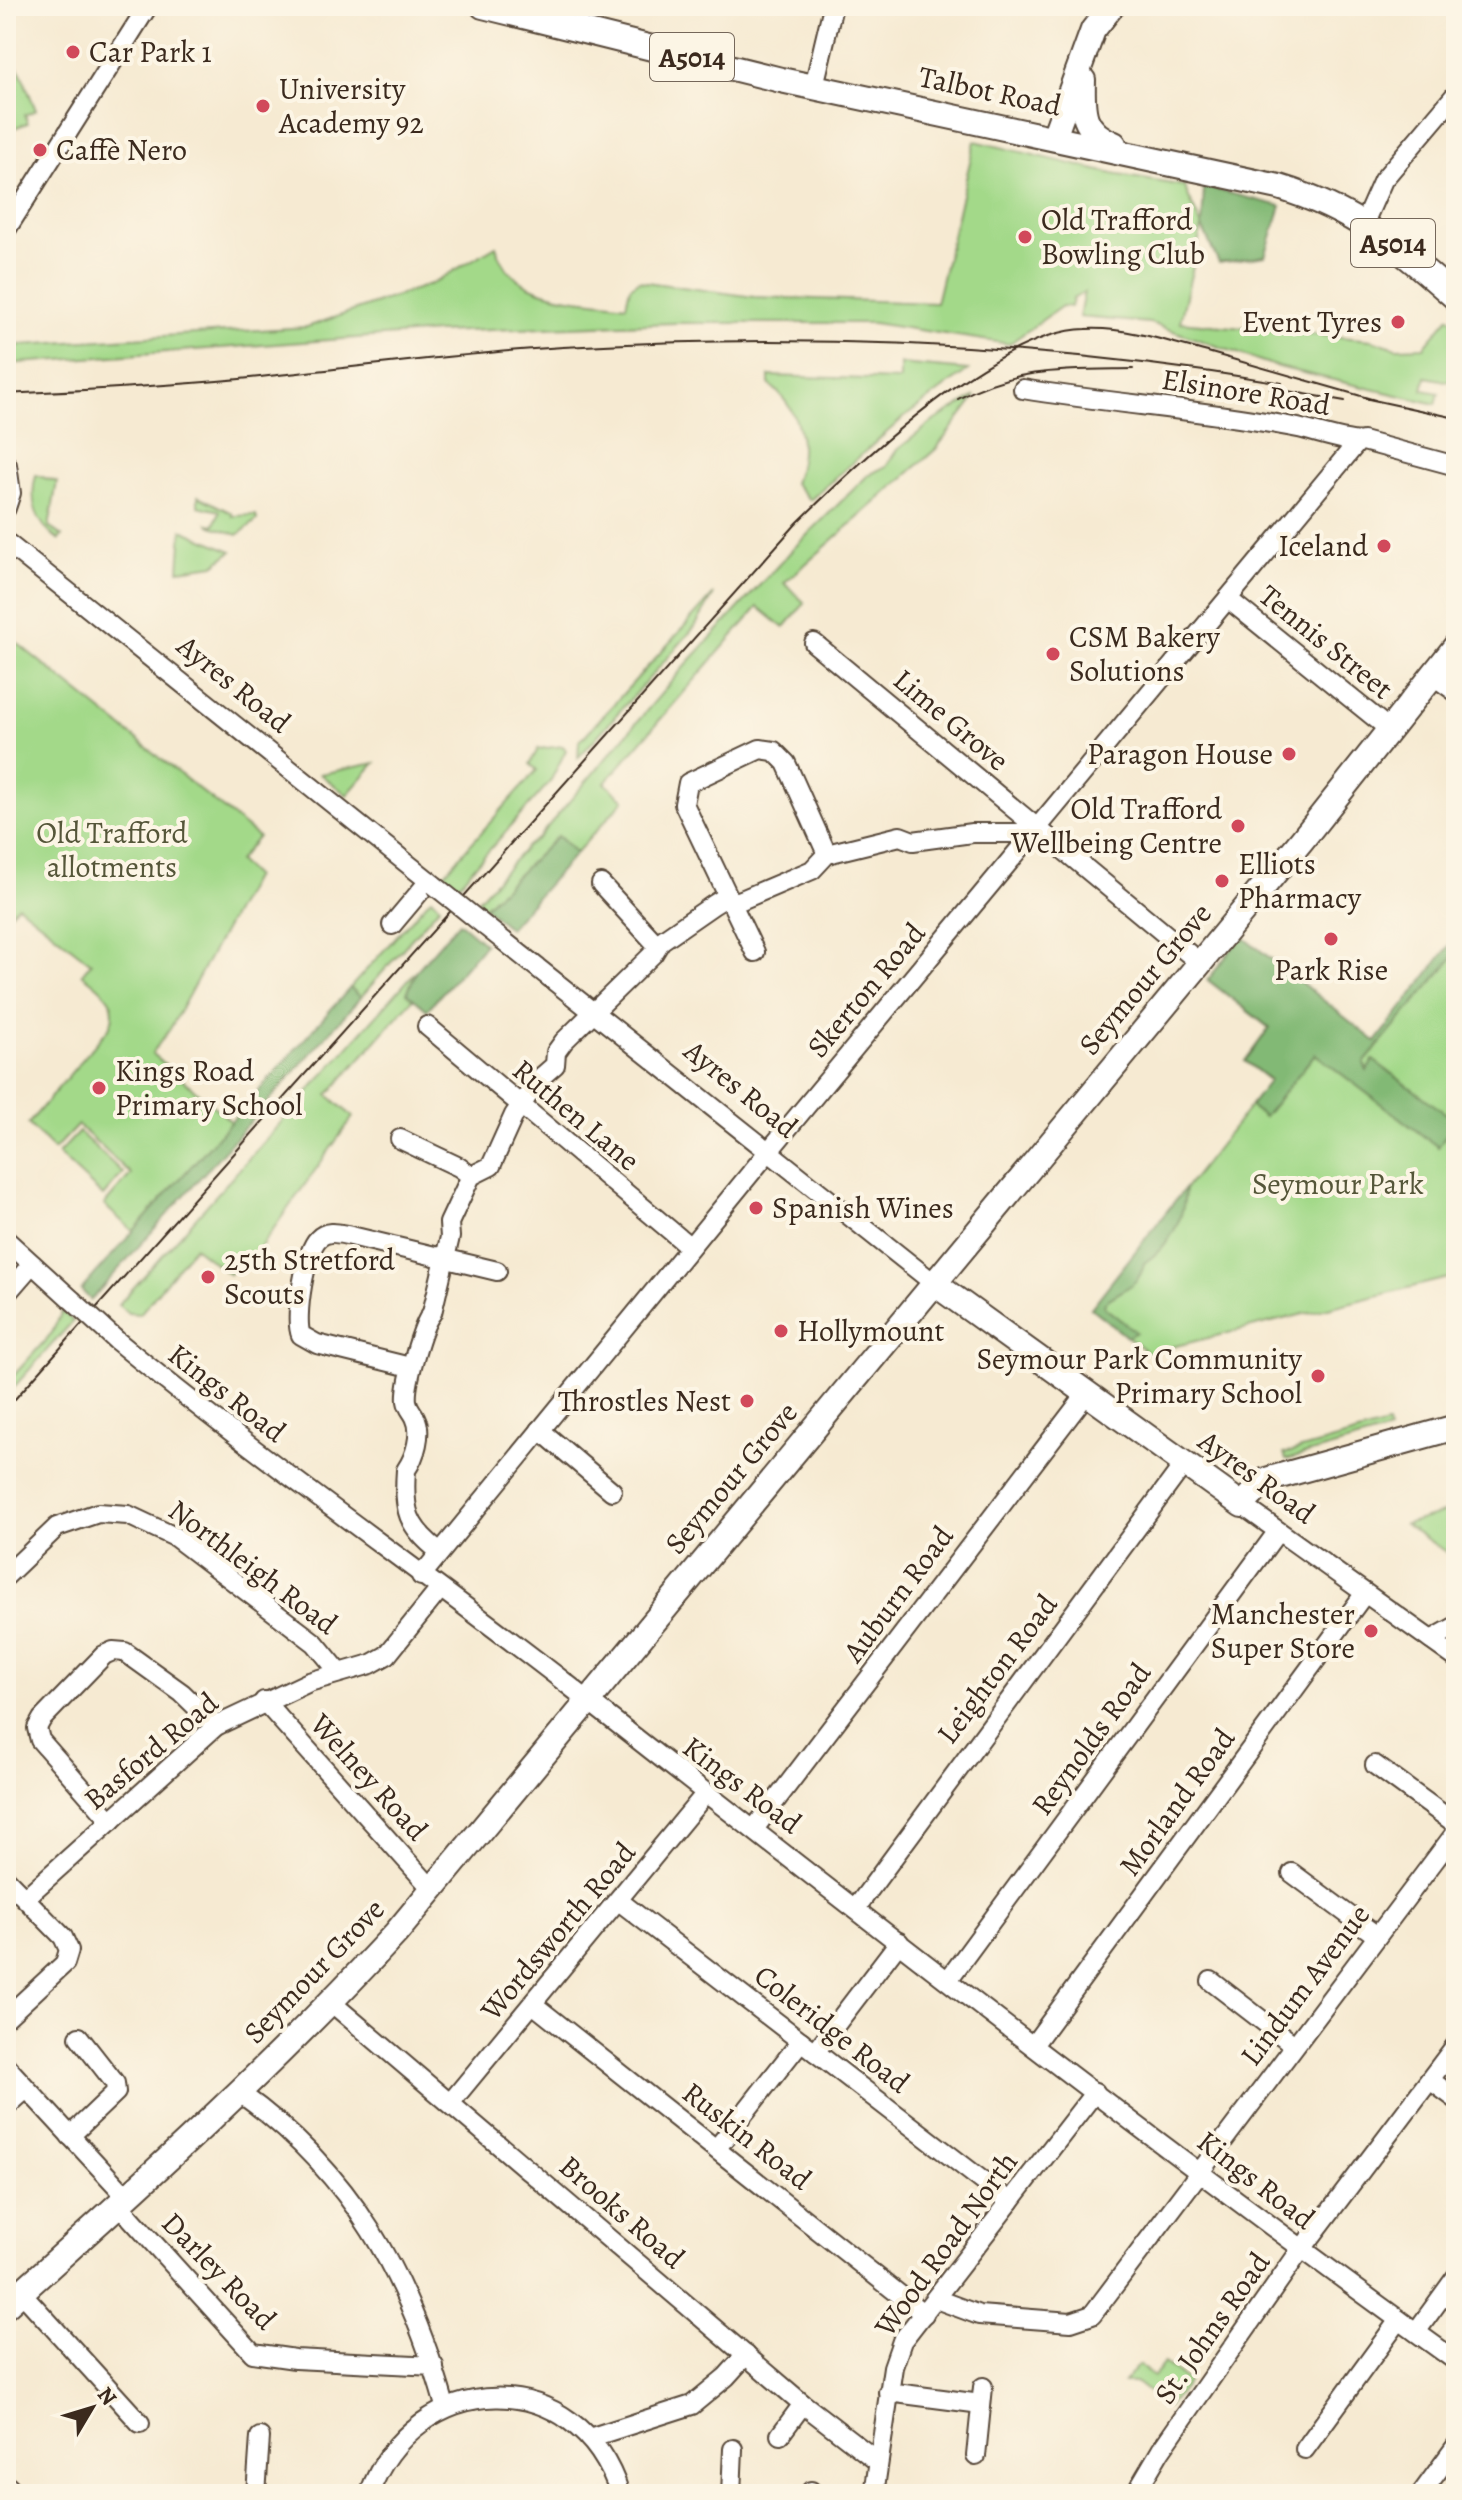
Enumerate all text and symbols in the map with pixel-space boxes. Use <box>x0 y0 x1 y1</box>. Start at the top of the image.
place label: Car Park 1 <box>89 32 212 72</box>
road number: A5014 <box>650 33 734 81</box>
marker: Car Park 1 <box>64 43 82 61</box>
street label: Talbot Road <box>915 56 1066 126</box>
place label: University Academy 92 <box>278 69 424 143</box>
marker: University Academy 92 <box>254 97 272 115</box>
place label: Caffè Nero <box>56 130 187 170</box>
marker: Caffè Nero <box>31 141 49 159</box>
place label: Old Trafford Bowling Club <box>1041 200 1205 274</box>
road number: A5014 <box>1351 219 1435 267</box>
marker: Old Trafford Bowling Club <box>1016 228 1034 246</box>
place label: Event Tyres <box>1242 302 1382 342</box>
marker: Event Tyres <box>1389 313 1407 331</box>
street label: Elsinore Road <box>1159 359 1334 425</box>
place label: Iceland <box>1278 526 1369 566</box>
marker: Iceland <box>1375 537 1393 555</box>
street label: Tennis Street <box>1251 576 1401 708</box>
place label: CSM Bakery Solutions <box>1069 617 1221 691</box>
street label: Ayres Road <box>168 625 300 743</box>
marker: CSM Bakery Solutions <box>1044 645 1062 663</box>
street label: Lime Grove <box>885 660 1017 780</box>
place label: Paragon House <box>1087 734 1273 774</box>
marker: Paragon House <box>1280 745 1298 763</box>
place label: Old Trafford Wellbeing Centre <box>1010 789 1223 863</box>
park label: Old Trafford allotments <box>36 813 189 887</box>
marker: Old Trafford Wellbeing Centre <box>1229 817 1247 835</box>
place label: Elliots Pharmacy <box>1238 844 1362 918</box>
marker: Elliots Pharmacy <box>1213 872 1231 890</box>
street label: Seymour Grove <box>1070 894 1220 1064</box>
street label: Skerton Road <box>798 913 935 1066</box>
marker: Park Rise <box>1322 930 1340 948</box>
place label: Park Rise <box>1274 950 1388 990</box>
street label: Ayres Road <box>675 1030 807 1148</box>
street label: Ruthen Lane <box>504 1050 648 1180</box>
place label: Kings Road Primary School <box>115 1051 303 1125</box>
marker: Kings Road Primary School <box>90 1079 108 1097</box>
park label: Seymour Park <box>1252 1164 1424 1204</box>
place label: Spanish Wines <box>772 1188 954 1228</box>
marker: Spanish Wines <box>747 1199 765 1217</box>
place label: 25th Stretford Scouts <box>224 1240 396 1314</box>
marker: 25th Stretford Scouts <box>199 1268 217 1286</box>
place label: Hollymount <box>797 1311 945 1351</box>
marker: Hollymount <box>772 1322 790 1340</box>
street label: Kings Road <box>160 1334 295 1452</box>
place label: Seymour Park Community Primary School <box>977 1339 1303 1413</box>
marker: Seymour Park Community Primary School <box>1309 1367 1327 1385</box>
place label: Throstles Nest <box>558 1381 731 1421</box>
marker: Throstles Nest <box>738 1392 756 1410</box>
street label: Seymour Grove <box>656 1393 806 1563</box>
street label: Ayres Road <box>1190 1420 1324 1533</box>
street label: Northleigh Road <box>160 1490 346 1644</box>
street label: Auburn Road <box>833 1517 963 1671</box>
street label: Leighton Road <box>928 1585 1067 1752</box>
place label: Manchester Super Store <box>1210 1594 1355 1668</box>
marker: Manchester Super Store <box>1362 1622 1380 1640</box>
street label: Reynolds Road <box>1022 1654 1160 1823</box>
street label: Basford Road <box>75 1682 227 1819</box>
street label: Welney Road <box>301 1704 437 1850</box>
street label: Morland Road <box>1110 1719 1245 1884</box>
street label: Kings Road <box>674 1727 810 1843</box>
street label: Wordsworth Road <box>471 1833 645 2029</box>
street label: Seymour Grove <box>235 1890 393 2052</box>
street label: Lindum Avenue <box>1231 1896 1379 2074</box>
street label: Coleridge Road <box>746 1956 919 2103</box>
street label: Ruskin Road <box>674 2073 821 2200</box>
street label: Kings Road <box>1189 2121 1324 2239</box>
street label: Wood Road North <box>865 2144 1027 2345</box>
street label: Brooks Road <box>551 2146 694 2278</box>
street label: Darley Road <box>153 2203 286 2339</box>
street label: St. Johns Road <box>1145 2243 1280 2412</box>
north arrow <box>52 2368 132 2448</box>
text: N <box>90 2381 124 2412</box>

